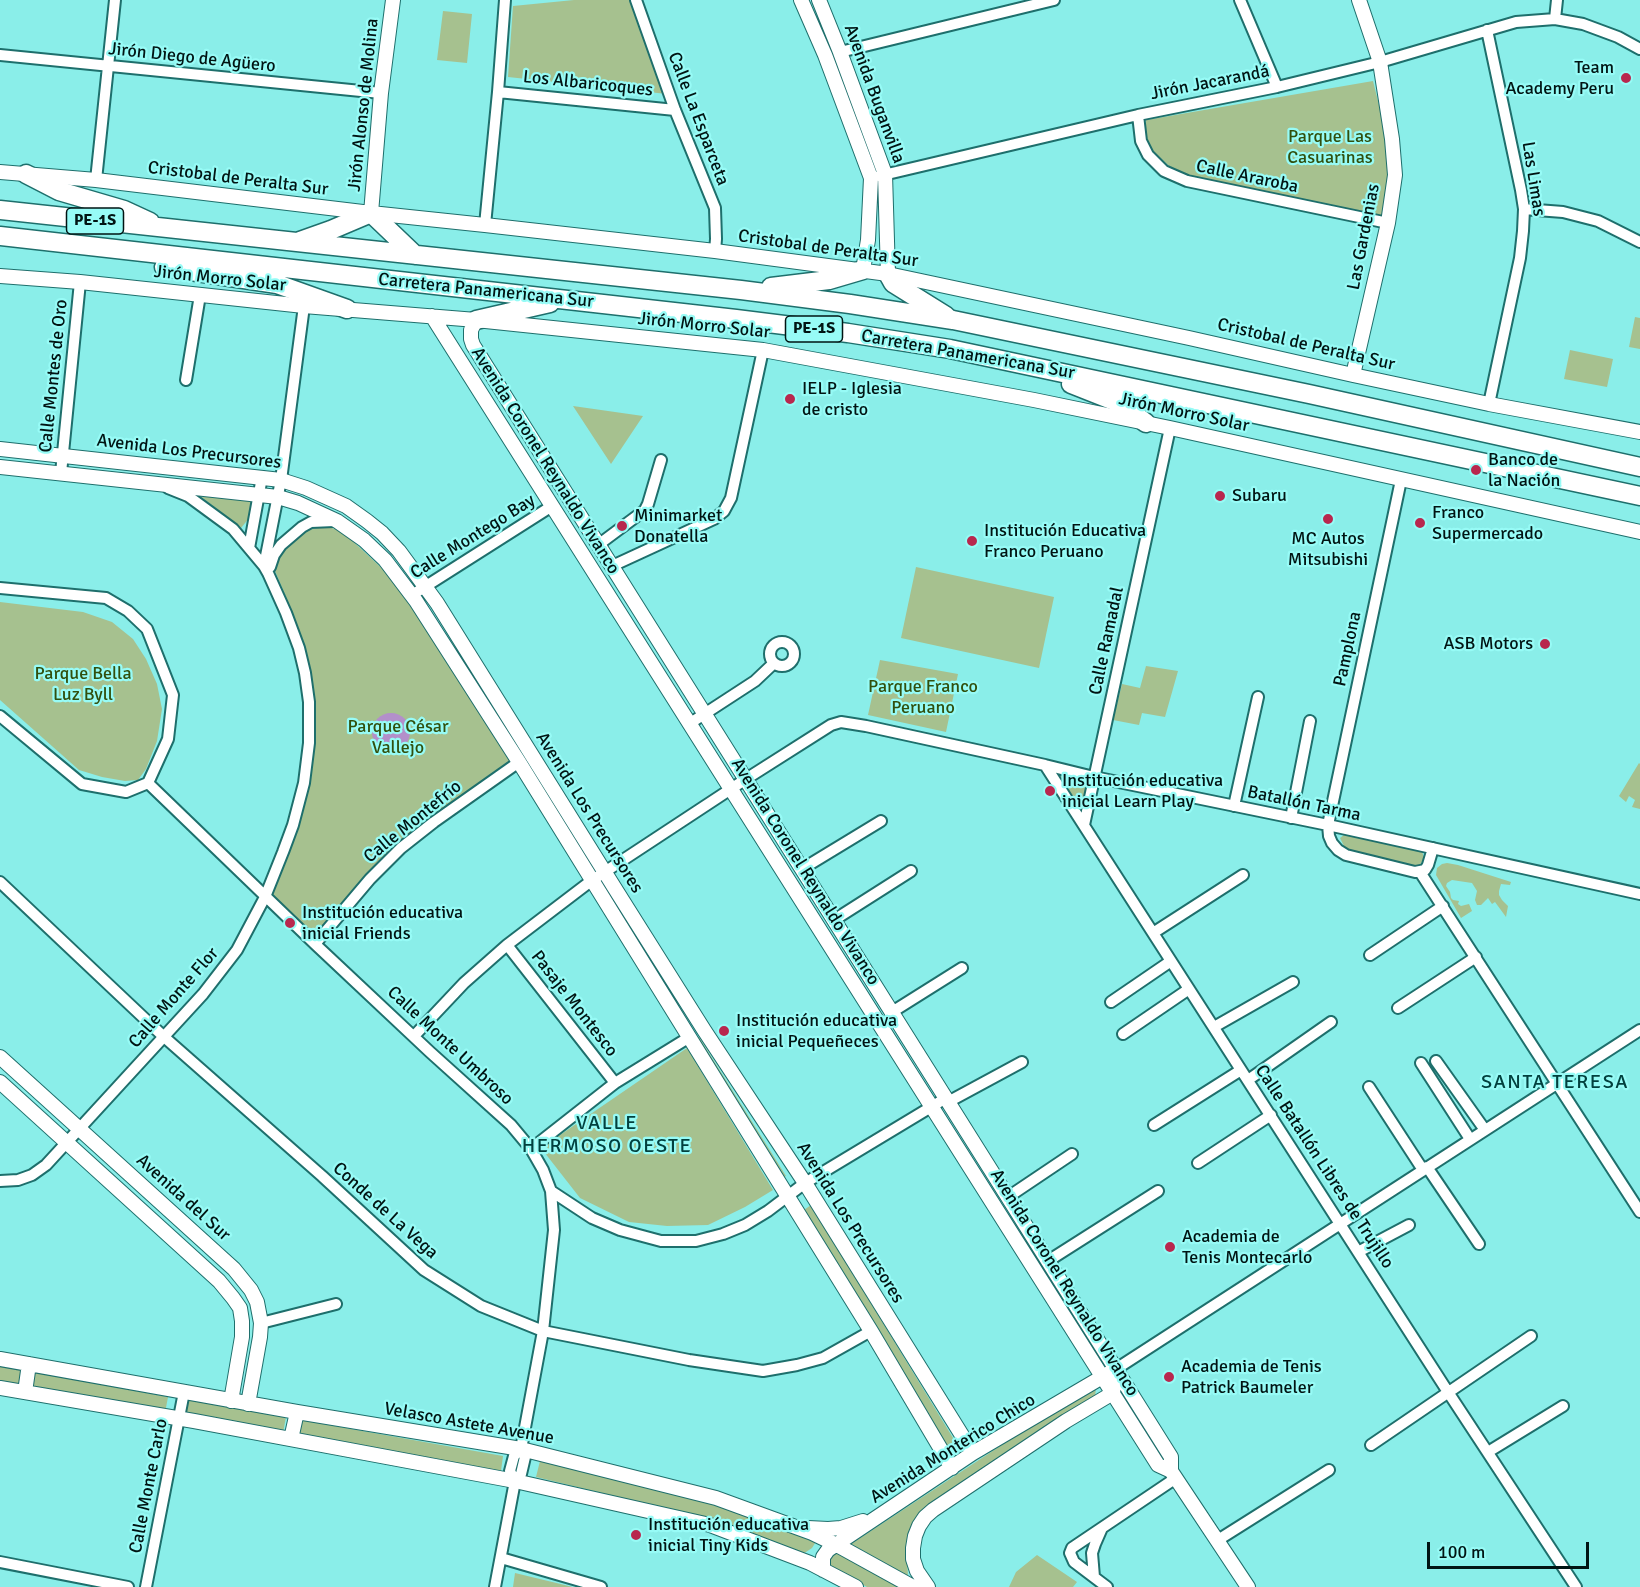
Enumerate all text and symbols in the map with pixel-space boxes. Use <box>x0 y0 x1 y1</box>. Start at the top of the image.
street label: Jirón Alonso de Molina <box>344 17 384 193</box>
street label: Avenida Buganvilla <box>839 22 909 166</box>
street label: Jirón Diego de Agüero <box>107 38 277 78</box>
street label: Calle La Esparceta <box>663 49 733 189</box>
place label: Team Academy Peru <box>1505 57 1614 100</box>
street label: Jirón Jacarandá <box>1149 61 1271 105</box>
street label: Los Albaricoques <box>522 66 654 102</box>
marker: Team Academy Peru <box>1619 71 1633 85</box>
park label: Parque Las Casuarinas <box>1287 126 1373 168</box>
street label: Las Limas <box>1516 140 1550 218</box>
street label: Calle Araroba <box>1194 156 1300 198</box>
street label: Cristobal de Peralta Sur <box>147 157 329 201</box>
street label: Las Gardenias <box>1343 182 1385 292</box>
road number: PE-1S <box>66 208 124 234</box>
street label: Cristobal de Peralta Sur <box>737 226 919 272</box>
street label: Jirón Morro Solar <box>153 261 287 297</box>
street label: Carretera Panamericana Sur <box>377 269 595 313</box>
street label: Calle Montes de Oro <box>35 298 73 454</box>
street label: Jirón Morro Solar <box>637 308 771 344</box>
street label: Cristobal de Peralta Sur <box>1215 314 1397 376</box>
road number: PE-1S <box>786 316 842 342</box>
street label: Carretera Panamericana Sur <box>859 326 1077 384</box>
street label: Avenida Coronel Reynaldo Vivanco <box>466 344 624 578</box>
place label: IELP - Iglesia de cristo <box>802 378 902 420</box>
street label: Jirón Morro Solar <box>1117 389 1251 437</box>
marker: IELP - Iglesia de cristo <box>783 392 797 406</box>
street label: Avenida Los Precursores <box>96 430 282 474</box>
place label: Banco de la Nación <box>1488 449 1560 492</box>
marker: Banco de la Nación <box>1469 463 1483 477</box>
place label: Subaru <box>1232 485 1287 507</box>
marker: Subaru <box>1213 489 1227 503</box>
street label: Calle Montego Bay <box>407 490 539 584</box>
place label: Franco Supermercado <box>1432 502 1543 544</box>
place label: Minimarket Donatella <box>634 505 722 548</box>
marker: MC Autos Mitsubishi <box>1321 512 1335 526</box>
marker: Franco Supermercado <box>1413 516 1427 530</box>
marker: Minimarket Donatella <box>615 519 629 533</box>
place label: Institución Educativa Franco Peruano <box>984 520 1146 562</box>
place label: MC Autos Mitsubishi <box>1288 528 1368 570</box>
marker: Institución Educativa Franco Peruano <box>965 534 979 548</box>
street label: Calle Ramadal <box>1085 585 1129 697</box>
street label: Pamplona <box>1330 609 1366 689</box>
place label: ASB Motors <box>1443 633 1533 655</box>
marker: ASB Motors <box>1538 637 1552 651</box>
park label: Parque Bella Luz Byll <box>34 663 132 706</box>
park label: Parque Franco Peruano <box>868 676 978 718</box>
park label: Parque César Vallejo <box>347 716 449 758</box>
street label: Avenida Los Precursores <box>531 729 647 897</box>
street label: Avenida Coronel Reynaldo Vivanco <box>726 755 884 989</box>
place label: Institución educativa inicial Learn Play <box>1062 770 1223 812</box>
street label: Calle Montefrío <box>360 776 466 868</box>
street label: Batallón Tarma <box>1245 781 1363 827</box>
marker: Institución educativa inicial Learn Play <box>1043 784 1057 798</box>
place label: Institución educativa inicial Friends <box>302 902 463 944</box>
marker: Institución educativa inicial Friends <box>283 916 297 930</box>
street label: Calle Monte Flor <box>124 943 224 1053</box>
street label: Pasaje Montesco <box>526 947 622 1061</box>
street label: Calle Monte Umbroso <box>382 982 518 1110</box>
place label: Institución educativa inicial Pequeñeces <box>736 1010 897 1052</box>
marker: Institución educativa inicial Pequeñeces <box>717 1024 731 1038</box>
street label: Calle Batallón Libres de Trujillo <box>1250 1061 1398 1273</box>
district label: SANTA TERESA <box>1481 1071 1629 1095</box>
district label: VALLE HERMOSO OESTE <box>522 1112 692 1159</box>
street label: Avenida Los Precursores <box>792 1139 908 1307</box>
street label: Avenida del Sur <box>131 1150 235 1246</box>
street label: Conde de La Vega <box>328 1158 442 1264</box>
street label: Avenida Coronel Reynaldo Vivanco <box>985 1166 1143 1400</box>
place label: Academia de Tenis Montecarlo <box>1182 1226 1312 1268</box>
marker: Academia de Tenis Montecarlo <box>1163 1240 1177 1254</box>
place label: Academia de Tenis Patrick Baumeler <box>1181 1356 1322 1398</box>
marker: Academia de Tenis Patrick Baumeler <box>1162 1370 1176 1384</box>
street label: Avenida Monterico Chico <box>866 1389 1040 1509</box>
street label: Velasco Astete Avenue <box>382 1398 556 1450</box>
street label: Calle Monte Carlo <box>125 1417 173 1555</box>
place label: Institución educativa inicial Tiny Kids <box>648 1514 809 1556</box>
marker: Institución educativa inicial Tiny Kids <box>629 1528 643 1542</box>
scale bar <box>1430 1530 1592 1568</box>
text: 100 m <box>1438 1541 1485 1563</box>

